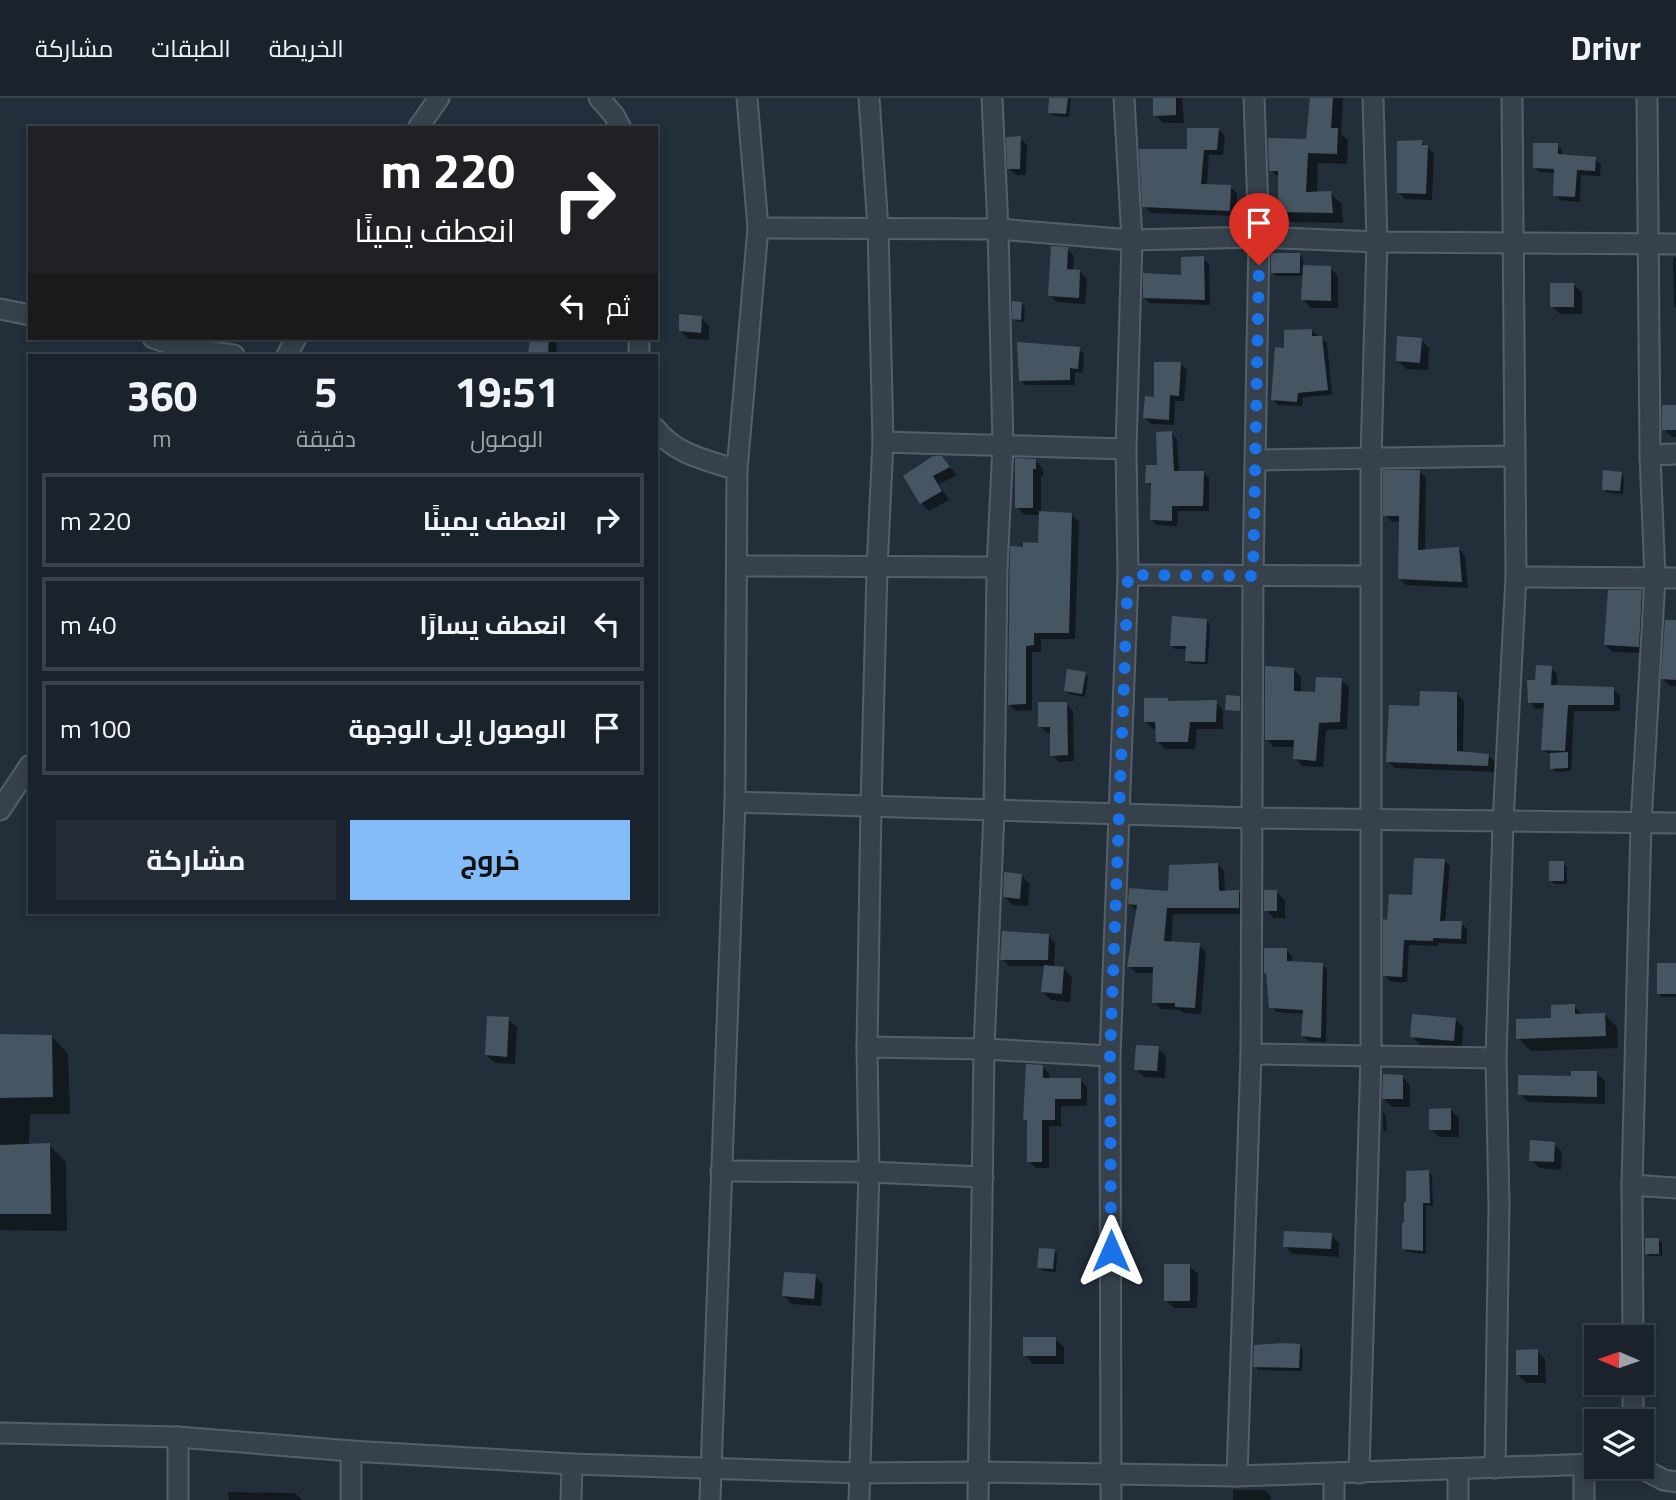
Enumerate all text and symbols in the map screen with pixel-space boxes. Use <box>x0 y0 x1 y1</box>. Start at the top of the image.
text: Drivr <box>1570 23 1641 73</box>
text: مشاركة <box>35 30 113 66</box>
text: الطبقات <box>151 30 231 66</box>
text: الخريطة <box>269 30 344 66</box>
text: 220 m <box>381 132 515 207</box>
icon: right <box>539 154 630 245</box>
pin <box>1229 193 1289 265</box>
icon: arrive <box>1240 204 1278 242</box>
text: انعطف يمينًا <box>354 206 515 254</box>
icon: left <box>554 287 592 325</box>
text: ثم <box>606 287 630 326</box>
text: 5 <box>314 359 338 423</box>
text: 19:51 <box>454 359 559 423</box>
text: 360 <box>127 363 197 427</box>
text: m <box>152 421 172 456</box>
text: دقيقة <box>296 421 356 456</box>
text: الوصول <box>470 421 544 456</box>
text: 220 m <box>60 501 131 540</box>
text: انعطف يمينًا <box>423 501 567 540</box>
icon: right <box>588 501 626 539</box>
text: 40 m <box>60 605 117 644</box>
text: انعطف يسارًا <box>419 605 567 644</box>
icon: left <box>588 605 626 643</box>
text: 100 m <box>60 709 131 748</box>
text: الوصول إلى الوجهة <box>348 709 567 748</box>
icon: arrive <box>588 709 626 747</box>
button: مشاركة <box>56 820 336 900</box>
button: خروج <box>350 820 630 900</box>
position arrow <box>1074 1214 1148 1288</box>
north arrow <box>1584 1325 1654 1395</box>
map controls <box>1584 1325 1654 1479</box>
button: layers <box>1584 1409 1654 1479</box>

